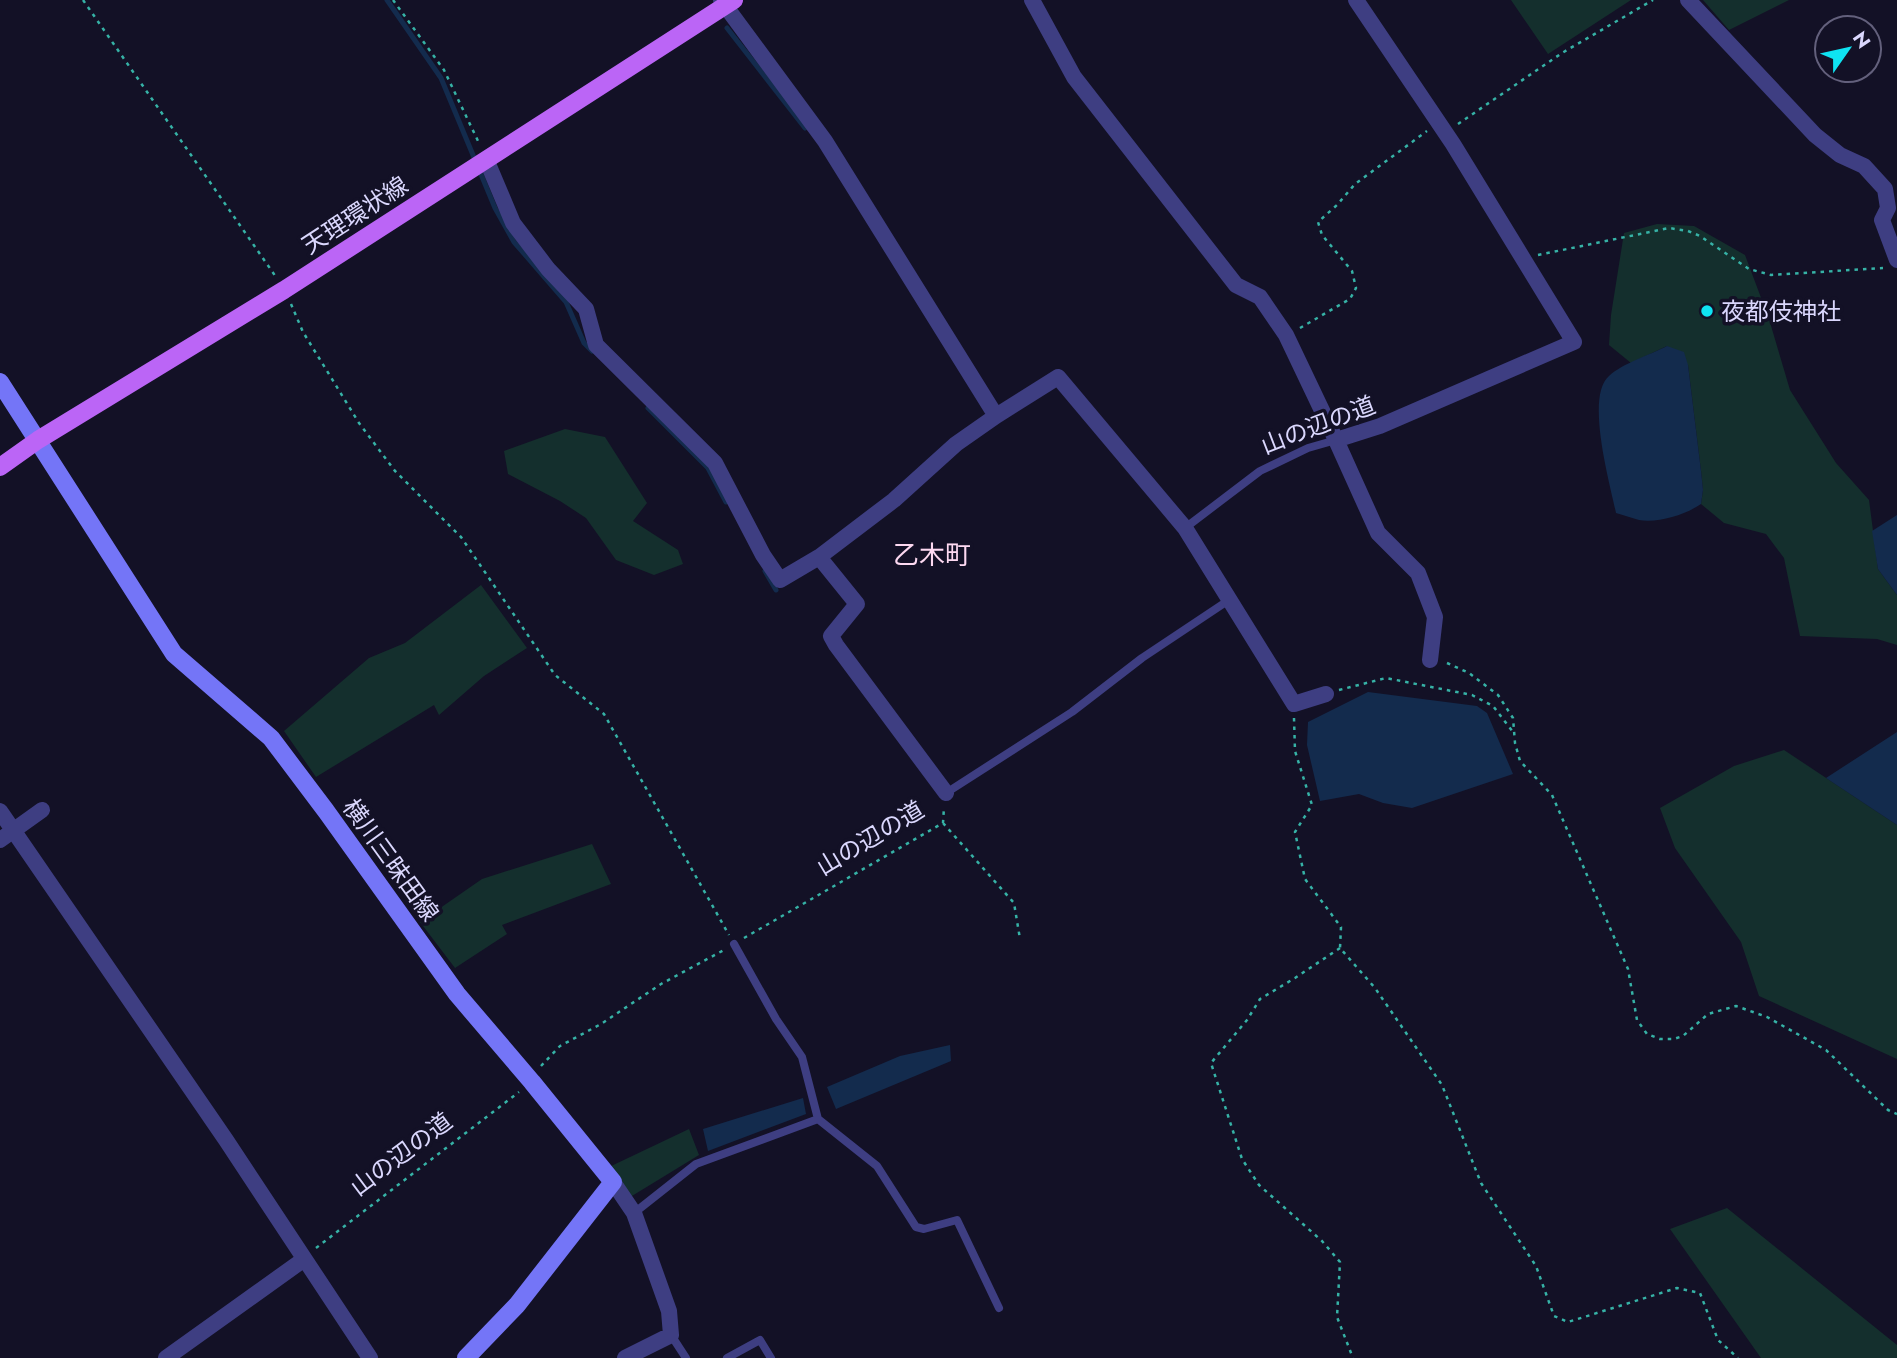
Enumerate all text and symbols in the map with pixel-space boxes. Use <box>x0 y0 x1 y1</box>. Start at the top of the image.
north arrow <box>1813 14 1883 84</box>
text: N <box>1846 26 1877 54</box>
street label: 天理環状線 <box>295 168 415 262</box>
place label: 夜都伎神社 <box>1721 294 1841 329</box>
marker: 夜都伎神社 <box>1699 303 1715 319</box>
street label: 山の辺の道 <box>1256 387 1380 463</box>
district label: 乙木町 <box>893 536 971 574</box>
street label: 横川三昧田線 <box>335 791 447 929</box>
street label: 山の辺の道 <box>810 792 930 884</box>
street label: 山の辺の道 <box>343 1104 459 1204</box>

